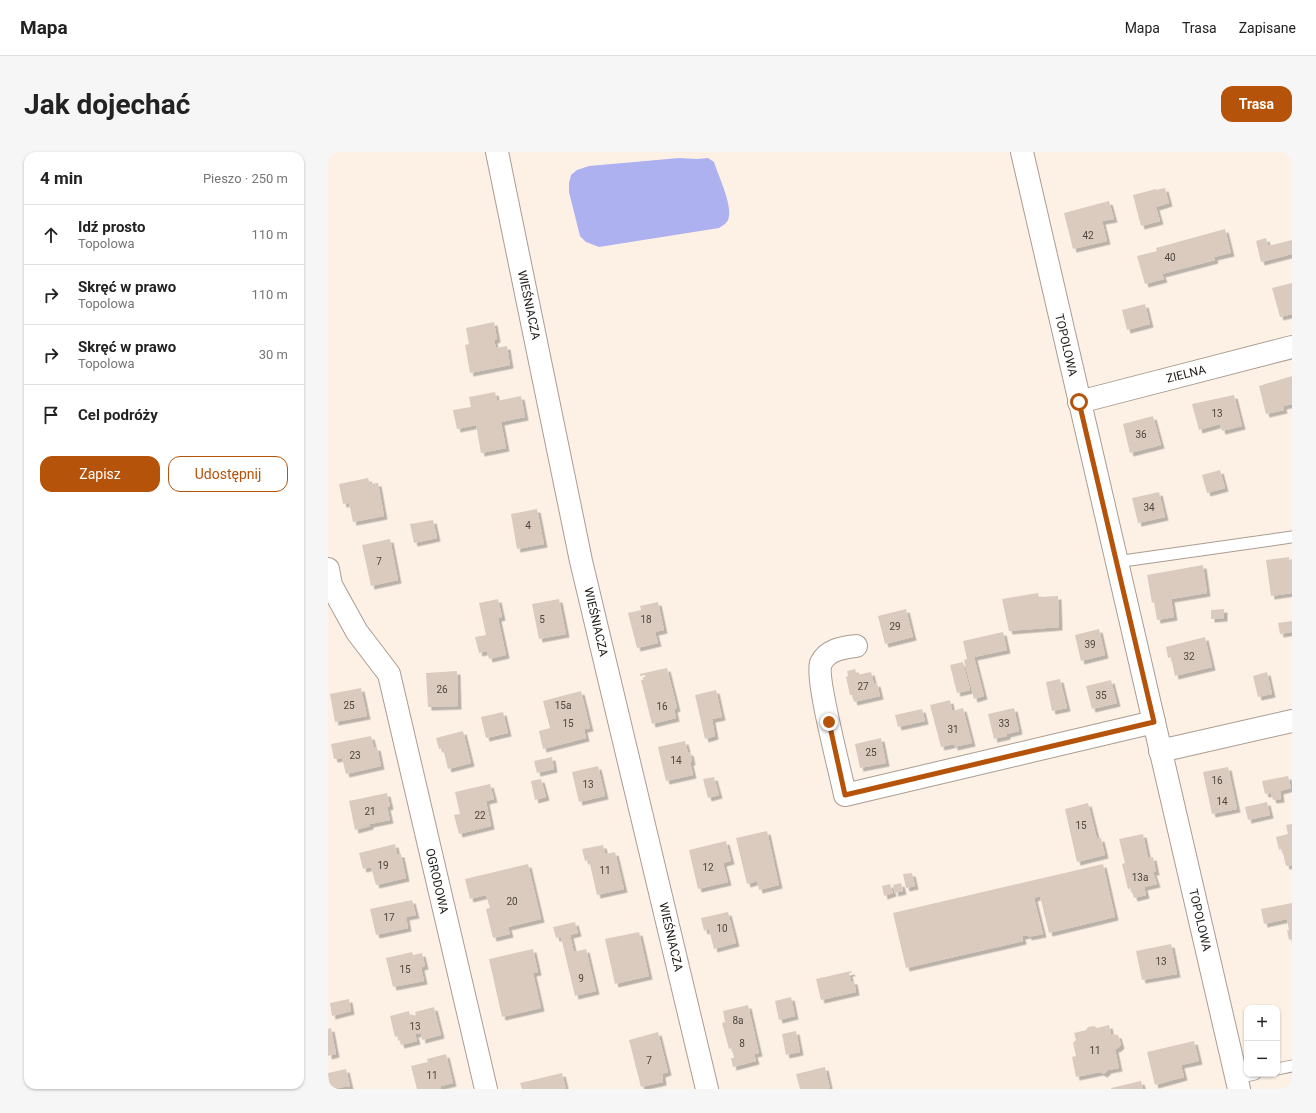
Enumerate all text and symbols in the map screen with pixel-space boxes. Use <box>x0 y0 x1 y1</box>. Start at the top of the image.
text: Mapa <box>20 16 68 39</box>
text: Mapa <box>1125 20 1160 36</box>
text: Trasa <box>1182 20 1217 36</box>
text: Zapisane <box>1239 20 1296 36</box>
button: Trasa <box>1221 86 1292 122</box>
text: Jak dojechać <box>24 88 190 121</box>
text: 4 min <box>40 168 83 188</box>
text: Pieszo · 250 m <box>203 171 288 186</box>
text: Idź prosto <box>78 218 145 236</box>
icon: ahead <box>40 224 62 246</box>
text: 110 m <box>251 227 288 242</box>
house number: 42 <box>1082 230 1094 241</box>
text: Topolowa <box>78 236 135 251</box>
house number: 40 <box>1164 252 1176 263</box>
street label: WIEŚNIACZA <box>515 269 544 341</box>
text: Skręć w prawo <box>78 278 176 296</box>
icon: right <box>40 284 62 306</box>
text: 110 m <box>251 287 288 302</box>
text: Topolowa <box>78 296 135 311</box>
street label: TOPOLOWA <box>1052 312 1080 378</box>
text: Skręć w prawo <box>78 338 176 356</box>
icon: right <box>40 344 62 366</box>
text: 30 m <box>259 347 288 362</box>
text: Topolowa <box>78 356 135 371</box>
street label: ZIELNA <box>1165 362 1207 386</box>
route start <box>1070 393 1088 411</box>
icon: arrive <box>40 404 62 426</box>
text: Cel podróży <box>78 406 158 424</box>
house number: 13 <box>1211 408 1223 419</box>
house number: 36 <box>1135 429 1147 440</box>
button: Zapisz <box>40 456 160 492</box>
button: Udostępnij <box>168 456 288 492</box>
house number: 34 <box>1143 502 1155 513</box>
house number: 4 <box>525 520 531 531</box>
house number: 7 <box>376 556 382 567</box>
street label: WIEŚNIACZA <box>581 586 612 658</box>
house number: 5 <box>539 614 545 625</box>
house number: 18 <box>640 614 652 625</box>
house number: 29 <box>889 621 901 632</box>
house number: 39 <box>1084 639 1096 650</box>
house number: 32 <box>1183 651 1195 662</box>
house number: 27 <box>857 681 869 692</box>
house number: 26 <box>436 684 448 695</box>
house number: 35 <box>1095 690 1107 701</box>
house number: 25 <box>343 700 355 711</box>
house number: 15a <box>555 700 571 711</box>
house number: 16 <box>656 701 668 712</box>
route end <box>820 713 838 731</box>
house number: 15 <box>562 718 574 729</box>
house number: 33 <box>998 718 1010 729</box>
house number: 31 <box>947 724 959 735</box>
house number: 25 <box>865 747 877 758</box>
house number: 23 <box>349 750 361 761</box>
house number: 14 <box>670 755 682 766</box>
house number: 16 <box>1211 775 1223 786</box>
house number: 13 <box>582 779 594 790</box>
house number: 14 <box>1216 796 1228 807</box>
house number: 21 <box>364 806 376 817</box>
house number: 22 <box>474 810 486 821</box>
house number: 15 <box>1075 820 1087 831</box>
street label: OGRODOWA <box>423 847 451 915</box>
house number: 19 <box>377 860 389 871</box>
house number: 12 <box>702 862 714 873</box>
house number: 11 <box>599 865 611 876</box>
house number: 13a <box>1132 872 1148 883</box>
street label: TOPOLOWA <box>1186 887 1214 953</box>
house number: 20 <box>506 896 518 907</box>
street label: WIEŚNIACZA <box>656 901 687 973</box>
house number: 17 <box>383 912 395 923</box>
house number: 10 <box>716 923 728 934</box>
house number: 13 <box>1155 956 1167 967</box>
house number: 15 <box>399 964 411 975</box>
house number: 9 <box>578 973 584 984</box>
map controls <box>1244 1005 1280 1077</box>
button: + <box>1244 1005 1280 1041</box>
house number: 8a <box>732 1015 744 1026</box>
house number: 13 <box>409 1021 421 1032</box>
house number: 8 <box>739 1038 745 1049</box>
button: − <box>1244 1041 1280 1077</box>
house number: 11 <box>1089 1045 1101 1056</box>
house number: 7 <box>646 1055 652 1066</box>
house number: 11 <box>426 1070 438 1081</box>

